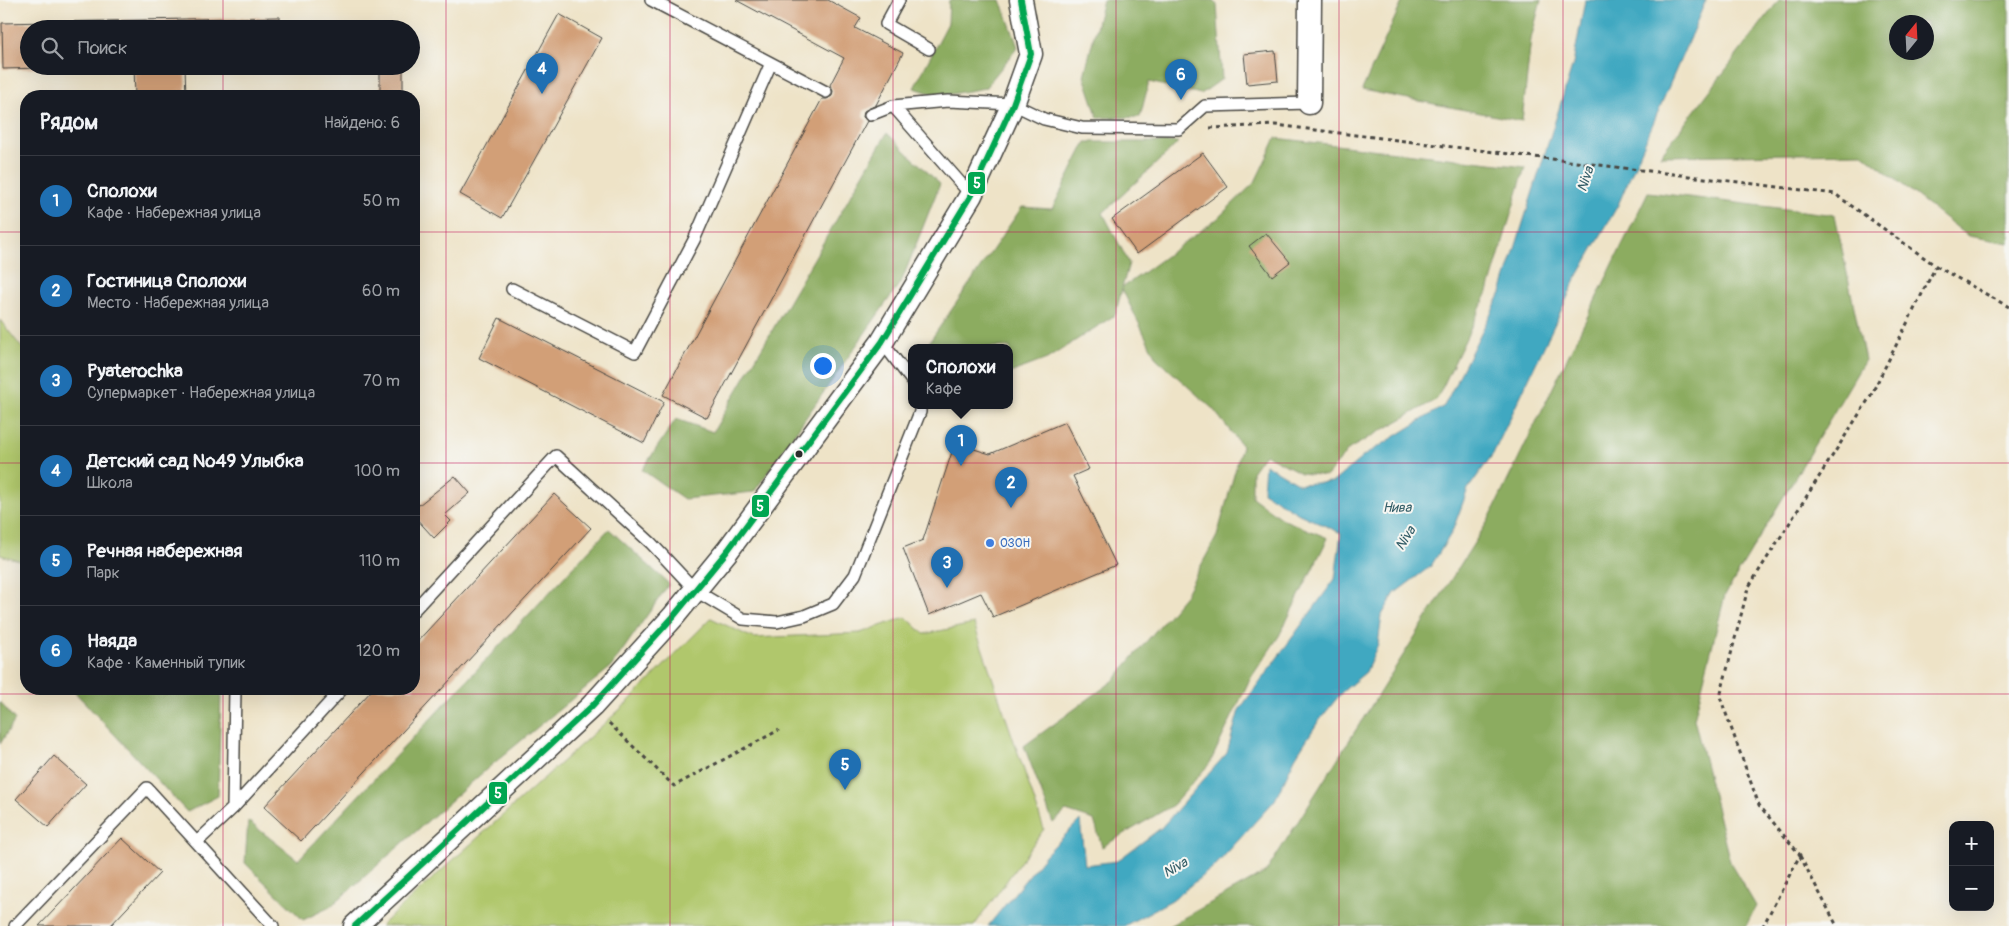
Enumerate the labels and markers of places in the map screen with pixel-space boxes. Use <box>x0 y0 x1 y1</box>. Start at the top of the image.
pin: 4 <box>526 53 558 94</box>
pin: 6 <box>1165 59 1197 100</box>
pin: 1 <box>945 425 977 466</box>
unlabelled marker <box>794 449 804 459</box>
pin: 2 <box>995 467 1027 508</box>
place label: ОЗОН <box>1000 536 1030 551</box>
marker: ОЗОН <box>984 537 996 549</box>
pin: 3 <box>931 547 963 588</box>
pin: 5 <box>829 749 861 790</box>

